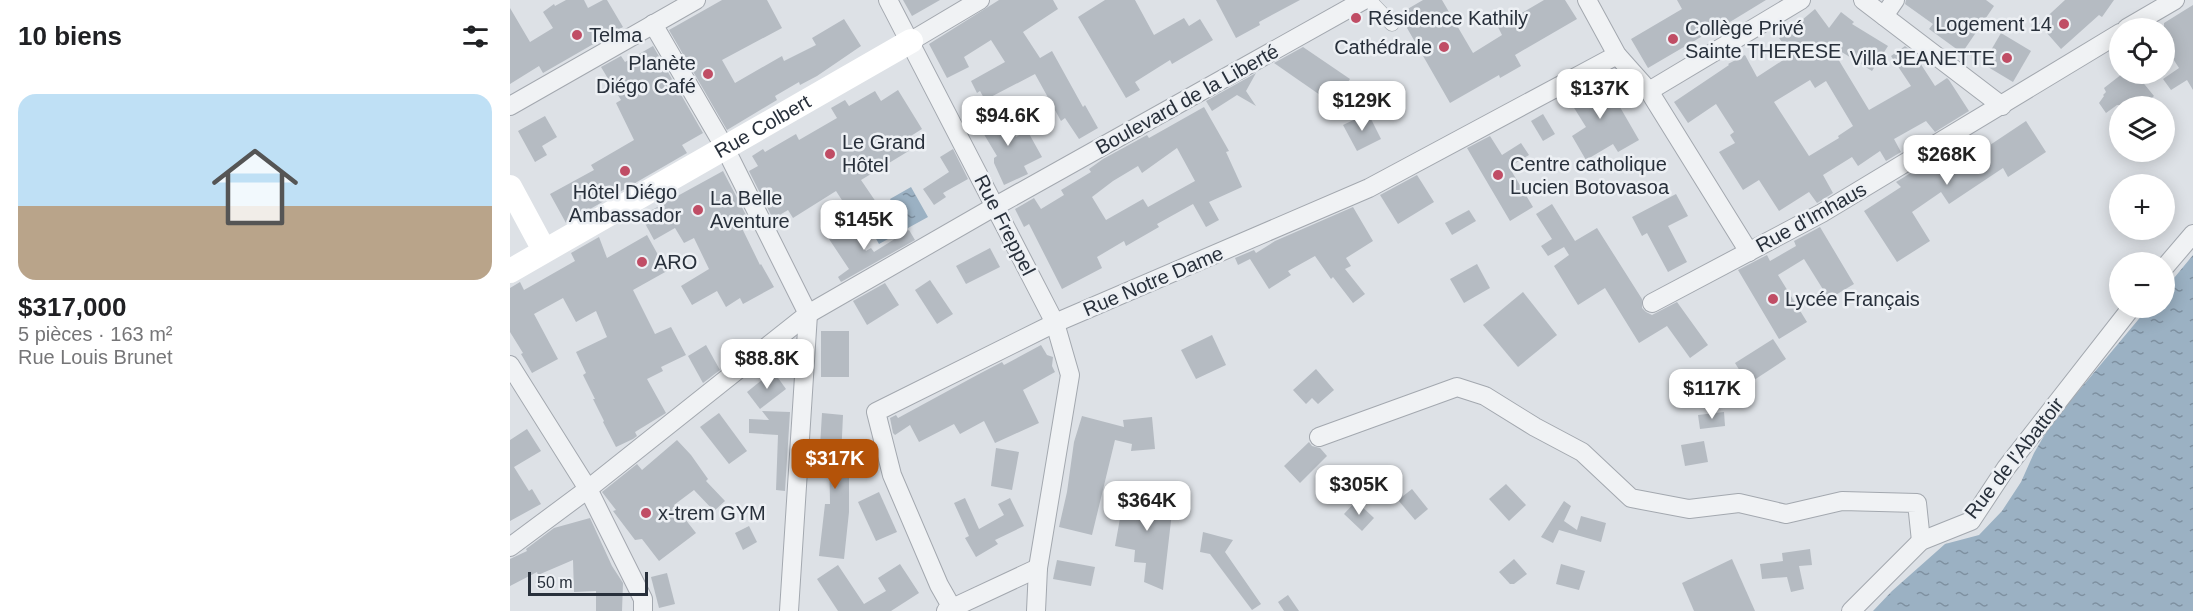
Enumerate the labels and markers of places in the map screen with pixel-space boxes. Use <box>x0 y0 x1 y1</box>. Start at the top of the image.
place label: Résidence Kathily <box>1368 7 1528 29</box>
marker: Résidence Kathily <box>1349 11 1363 25</box>
place label: Logement 14 <box>1935 13 2052 35</box>
place label: Collège Privé Sainte THERESE <box>1685 17 1841 62</box>
marker: Logement 14 <box>2057 17 2071 31</box>
place label: Telma <box>589 24 643 46</box>
marker: Telma <box>570 28 584 42</box>
marker: Collège Privé Sainte THERESE <box>1666 32 1680 46</box>
place label: Cathédrale <box>1334 36 1432 58</box>
marker: Cathédrale <box>1437 40 1451 54</box>
place label: Villa JEANETTE <box>1850 47 1995 69</box>
marker: Villa JEANETTE <box>2000 51 2014 65</box>
place label: Planète Diégo Café <box>596 52 696 97</box>
marker: Planète Diégo Café <box>701 67 715 81</box>
pin: $137K <box>1558 69 1642 120</box>
pin: $129K <box>1320 81 1404 132</box>
pin: $94.6K <box>959 96 1057 147</box>
place label: Le Grand Hôtel <box>842 131 925 176</box>
pin: $268K <box>1905 135 1989 186</box>
marker: Le Grand Hôtel <box>823 147 837 161</box>
place label: Centre catholique Lucien Botovasoa <box>1510 153 1670 198</box>
marker: Hôtel Diégo Ambassador <box>618 164 632 178</box>
marker: Centre catholique Lucien Botovasoa <box>1491 168 1505 182</box>
place label: Hôtel Diégo Ambassador <box>569 181 681 226</box>
place label: La Belle Aventure <box>710 187 790 232</box>
pin: $145K <box>822 200 906 251</box>
marker: La Belle Aventure <box>691 203 705 217</box>
place label: ARO <box>654 251 697 273</box>
marker: ARO <box>635 255 649 269</box>
place label: Lycée Français <box>1785 288 1920 310</box>
marker: Lycée Français <box>1766 292 1780 306</box>
pin: $88.8K <box>718 339 816 390</box>
pin: $117K <box>1670 369 1754 420</box>
pin: $317K <box>793 439 877 490</box>
pin: $305K <box>1317 465 1401 516</box>
pin: $364K <box>1105 481 1189 532</box>
place label: x-trem GYM <box>658 502 766 524</box>
marker: x-trem GYM <box>639 506 653 520</box>

